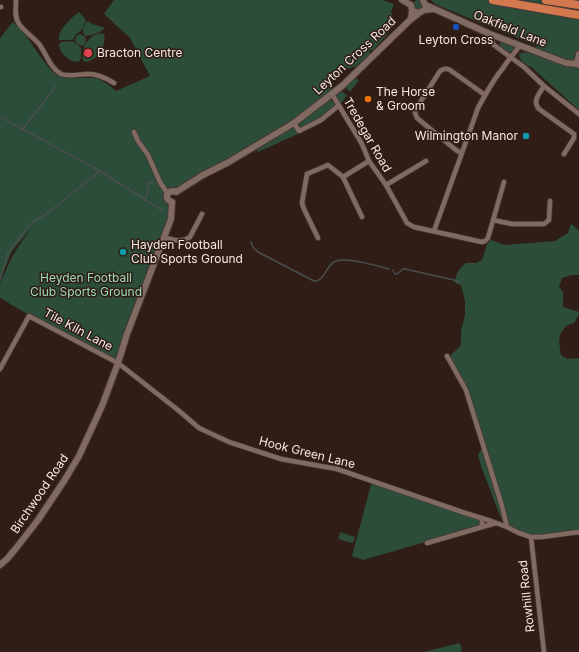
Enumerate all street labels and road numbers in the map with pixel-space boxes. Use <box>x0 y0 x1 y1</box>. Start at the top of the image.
street label: Oakfield Lane <box>471 8 549 50</box>
street label: Leyton Cross Road <box>311 14 399 98</box>
street label: Tredegar Road <box>340 95 394 175</box>
street label: Tile Kiln Lane <box>41 306 115 354</box>
street label: Hook Green Lane <box>257 434 357 472</box>
street label: Birchwood Road <box>8 452 72 536</box>
street label: Rowhill Road <box>516 559 538 633</box>

